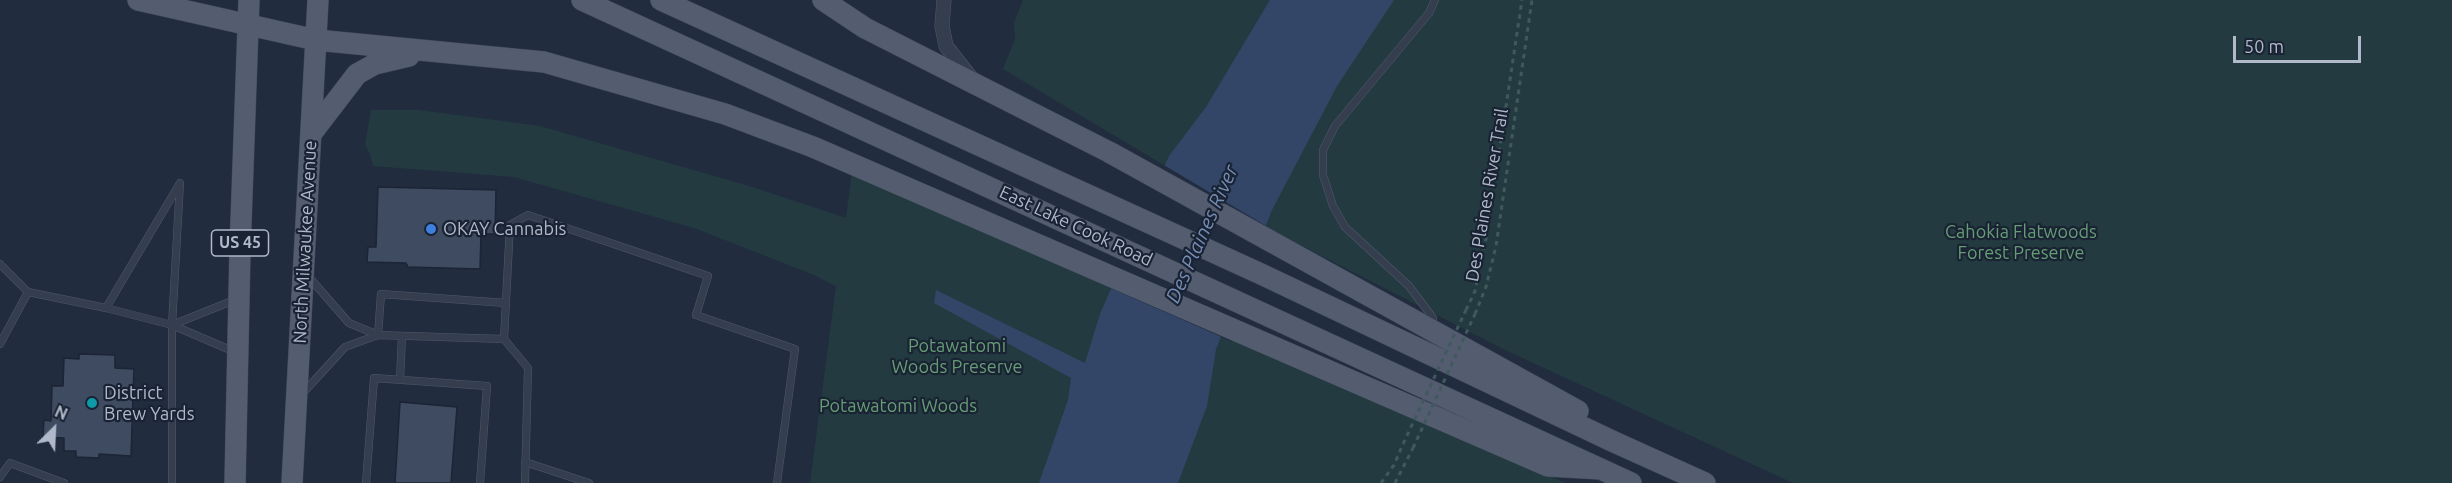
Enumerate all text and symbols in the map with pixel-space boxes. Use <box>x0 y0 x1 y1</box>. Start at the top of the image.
scale bar <box>2236 24 2364 62</box>
text: 50 m <box>2244 36 2284 56</box>
street label: Des Plaines River Trail <box>1461 107 1513 283</box>
street label: North Milwaukee Avenue <box>289 140 321 344</box>
water label: Des Plaines River <box>1161 161 1243 307</box>
street label: East Lake Cook Road <box>996 181 1156 271</box>
place label: OKAY Cannabis <box>443 218 566 240</box>
park label: Cahokia Flatwoods Forest Preserve <box>1945 221 2097 264</box>
marker: OKAY Cannabis <box>424 222 438 236</box>
road number: US 45 <box>212 230 268 256</box>
park label: Potawatomi Woods Preserve <box>891 335 1023 378</box>
place label: District Brew Yards <box>104 382 194 424</box>
park label: Potawatomi Woods <box>819 395 977 417</box>
marker: District Brew Yards <box>85 396 99 410</box>
north arrow <box>24 399 84 459</box>
text: N <box>52 402 70 423</box>

